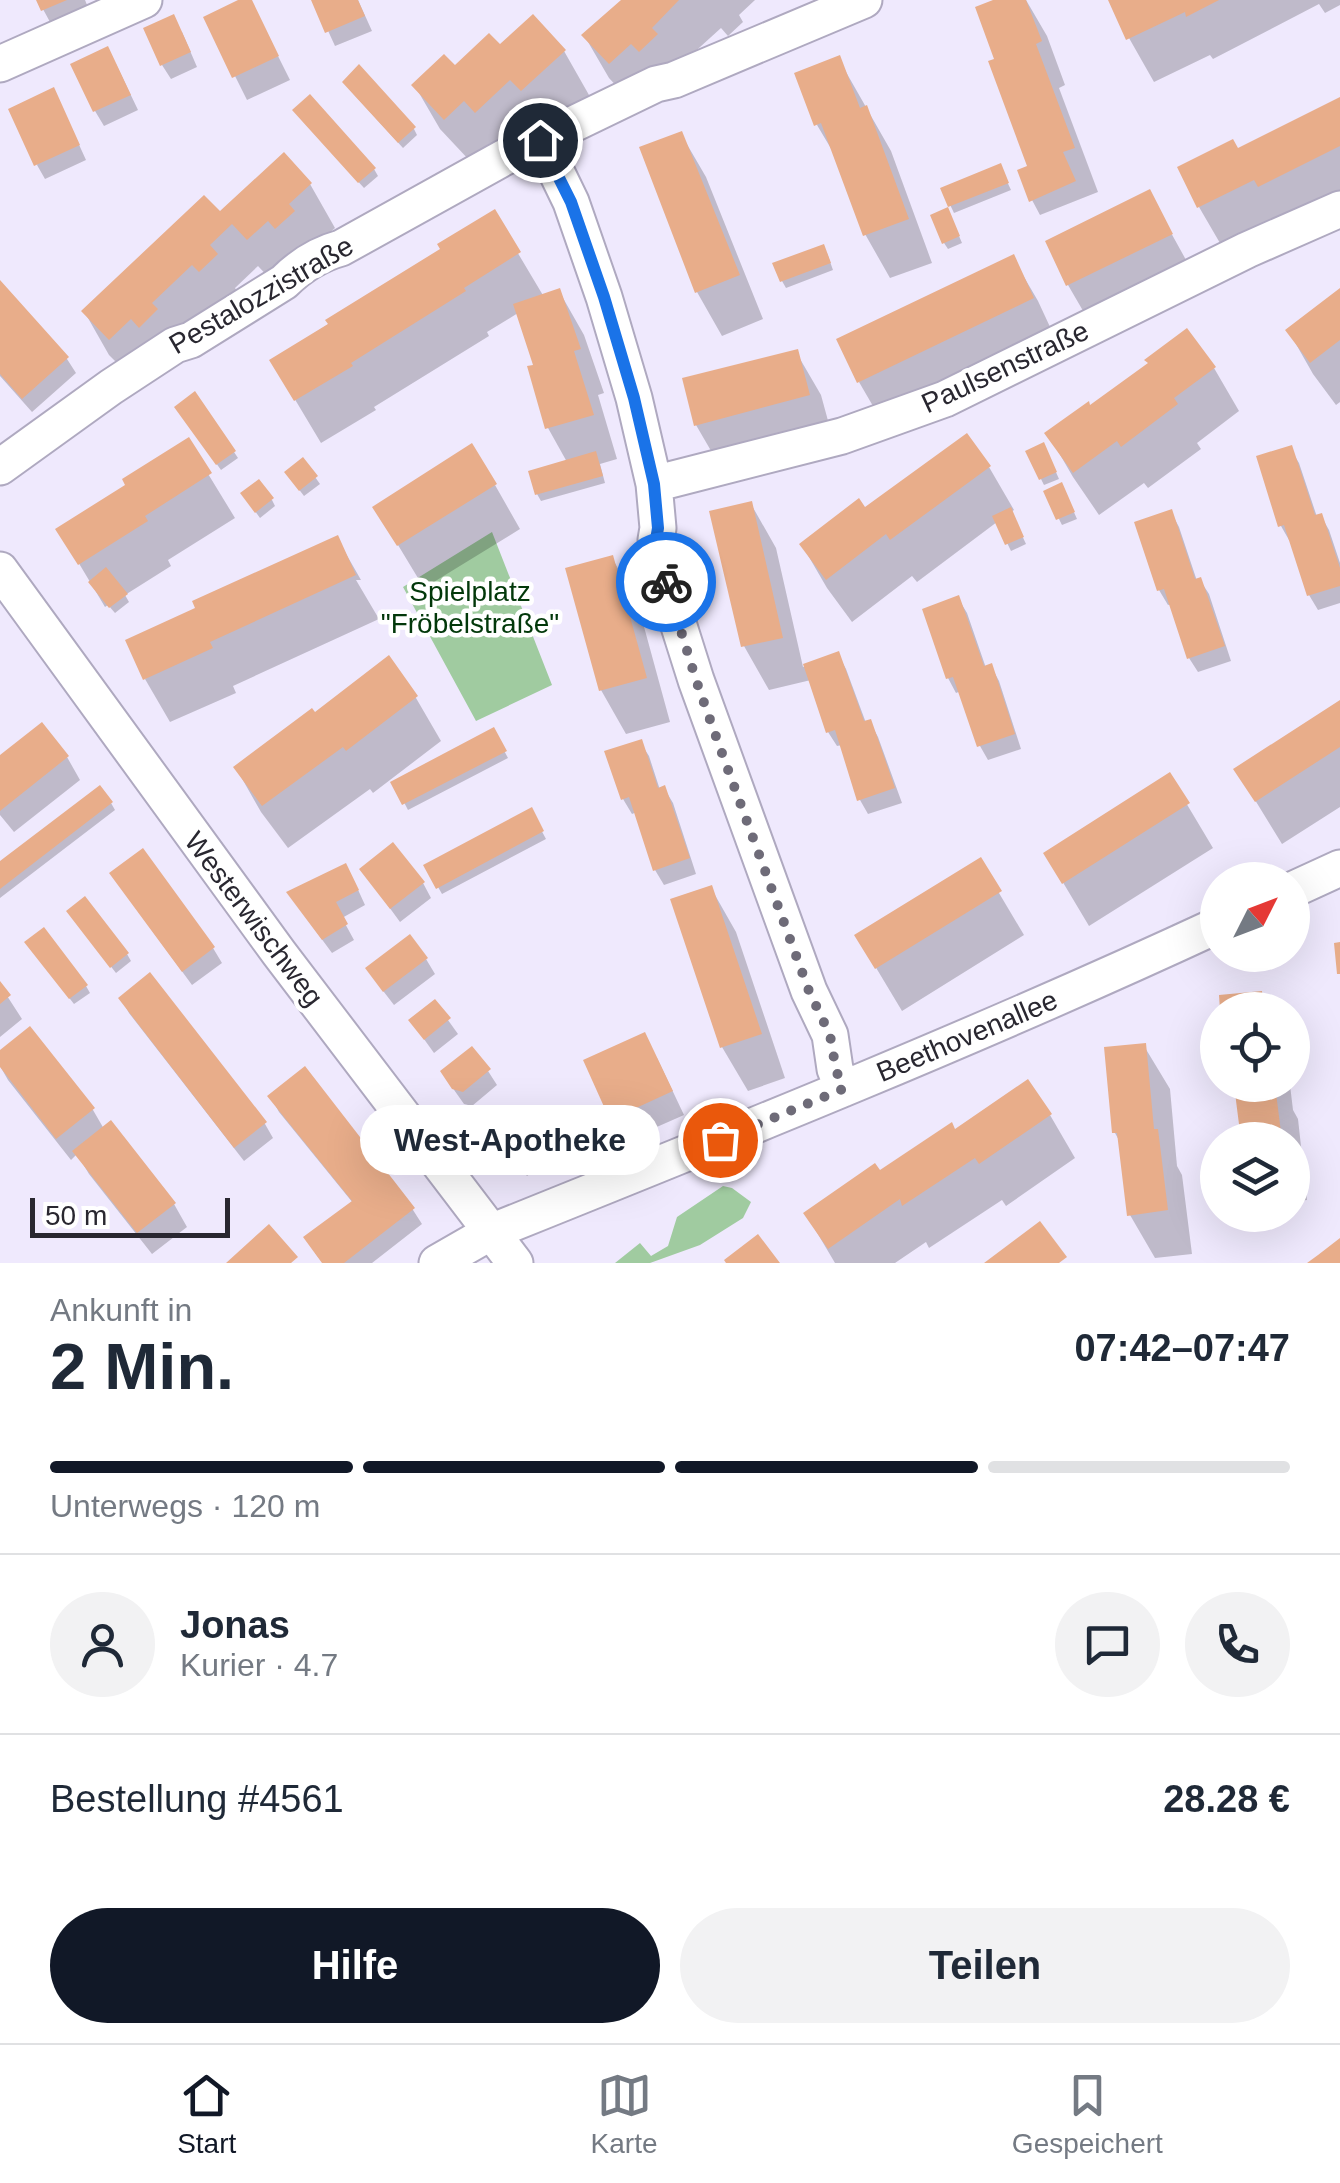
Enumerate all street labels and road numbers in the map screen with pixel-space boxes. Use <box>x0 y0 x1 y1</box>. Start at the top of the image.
street label: Pestalozzistraße <box>164 230 358 360</box>
street label: Paulsenstraße <box>917 315 1093 419</box>
street label: Westerwischweg <box>179 826 329 1012</box>
street label: Beethovenallee <box>872 984 1062 1088</box>

